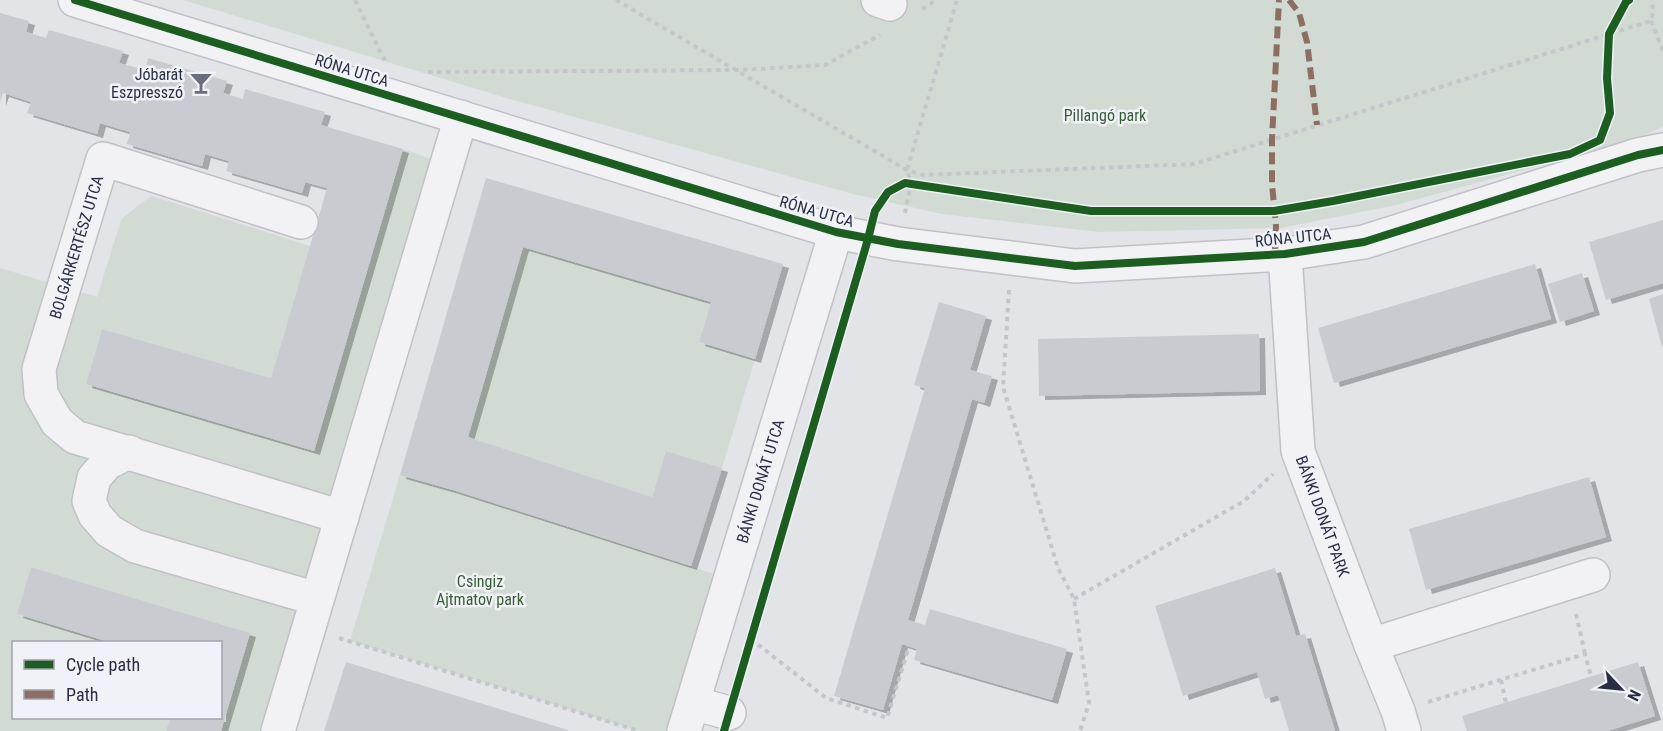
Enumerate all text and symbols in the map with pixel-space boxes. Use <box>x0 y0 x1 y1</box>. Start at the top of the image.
street label: RÓNA UTCA <box>313 49 391 91</box>
place label: Jóbarát Eszpresszó <box>111 65 183 102</box>
bar icon: Jóbarát Eszpresszó <box>188 70 214 96</box>
park label: Pillangó park <box>1064 106 1147 125</box>
street label: BOLGÁRKERTÉSZ UTCA <box>46 173 107 321</box>
street label: RÓNA UTCA <box>777 191 857 231</box>
street label: RÓNA UTCA <box>1254 223 1332 251</box>
street label: BÁNKI DONÁT UTCA <box>733 417 788 545</box>
street label: BÁNKI DONÁT PARK <box>1292 453 1353 579</box>
park label: Csingiz Ajtmatov park <box>436 572 525 609</box>
legend <box>12 641 222 719</box>
text: Cycle path <box>66 654 140 675</box>
north arrow <box>1591 659 1651 719</box>
text: Path <box>66 684 99 705</box>
text: N <box>1623 687 1645 704</box>

